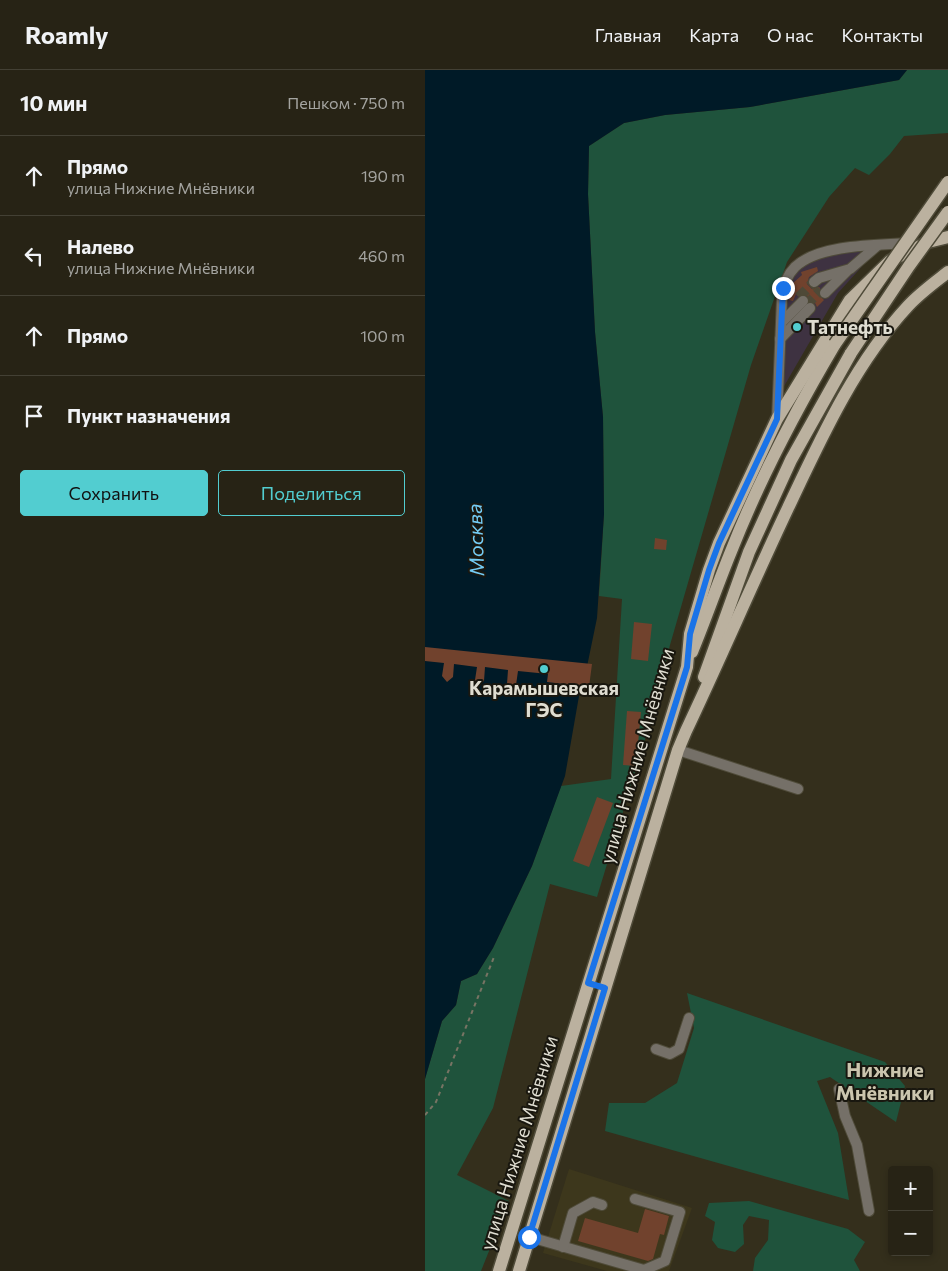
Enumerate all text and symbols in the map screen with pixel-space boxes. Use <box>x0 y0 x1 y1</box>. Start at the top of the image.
text: Roamly <box>25 20 108 49</box>
text: Главная <box>595 24 661 46</box>
text: Карта <box>689 24 739 46</box>
text: О нас <box>767 24 814 46</box>
text: Контакты <box>842 24 923 46</box>
text: 10 мин <box>20 90 87 115</box>
text: Пешком · 750 m <box>287 93 405 112</box>
text: Прямо <box>67 155 128 178</box>
icon: ahead <box>20 162 48 190</box>
text: 190 m <box>361 166 405 185</box>
text: улица Нижние Мнёвники <box>67 178 255 197</box>
text: Налево <box>67 235 134 258</box>
icon: left <box>20 242 48 270</box>
text: 460 m <box>358 246 405 265</box>
text: улица Нижние Мнёвники <box>67 258 255 277</box>
route end <box>772 277 795 300</box>
place label: Татнефть <box>807 315 893 338</box>
marker: Татнефть <box>791 321 803 333</box>
icon: ahead <box>20 322 48 350</box>
text: Прямо <box>67 324 128 347</box>
text: 100 m <box>360 326 405 345</box>
icon: arrive <box>20 402 48 430</box>
text: Пункт назначения <box>67 404 230 427</box>
button: Сохранить <box>20 470 208 516</box>
button: Поделиться <box>218 470 405 516</box>
water label: Москва <box>462 503 488 577</box>
street label: улица Нижние Мнёвники <box>595 645 678 866</box>
marker: Карамышевская ГЭС <box>538 663 550 675</box>
place label: Карамышевская ГЭС <box>469 676 619 721</box>
street label: улица Нижние Мнёвники <box>475 1033 562 1253</box>
district label: Нижние Мнёвники <box>836 1057 934 1104</box>
map controls <box>888 1166 933 1256</box>
button: + <box>888 1166 933 1211</box>
button: − <box>888 1211 933 1256</box>
route start <box>518 1226 541 1249</box>

